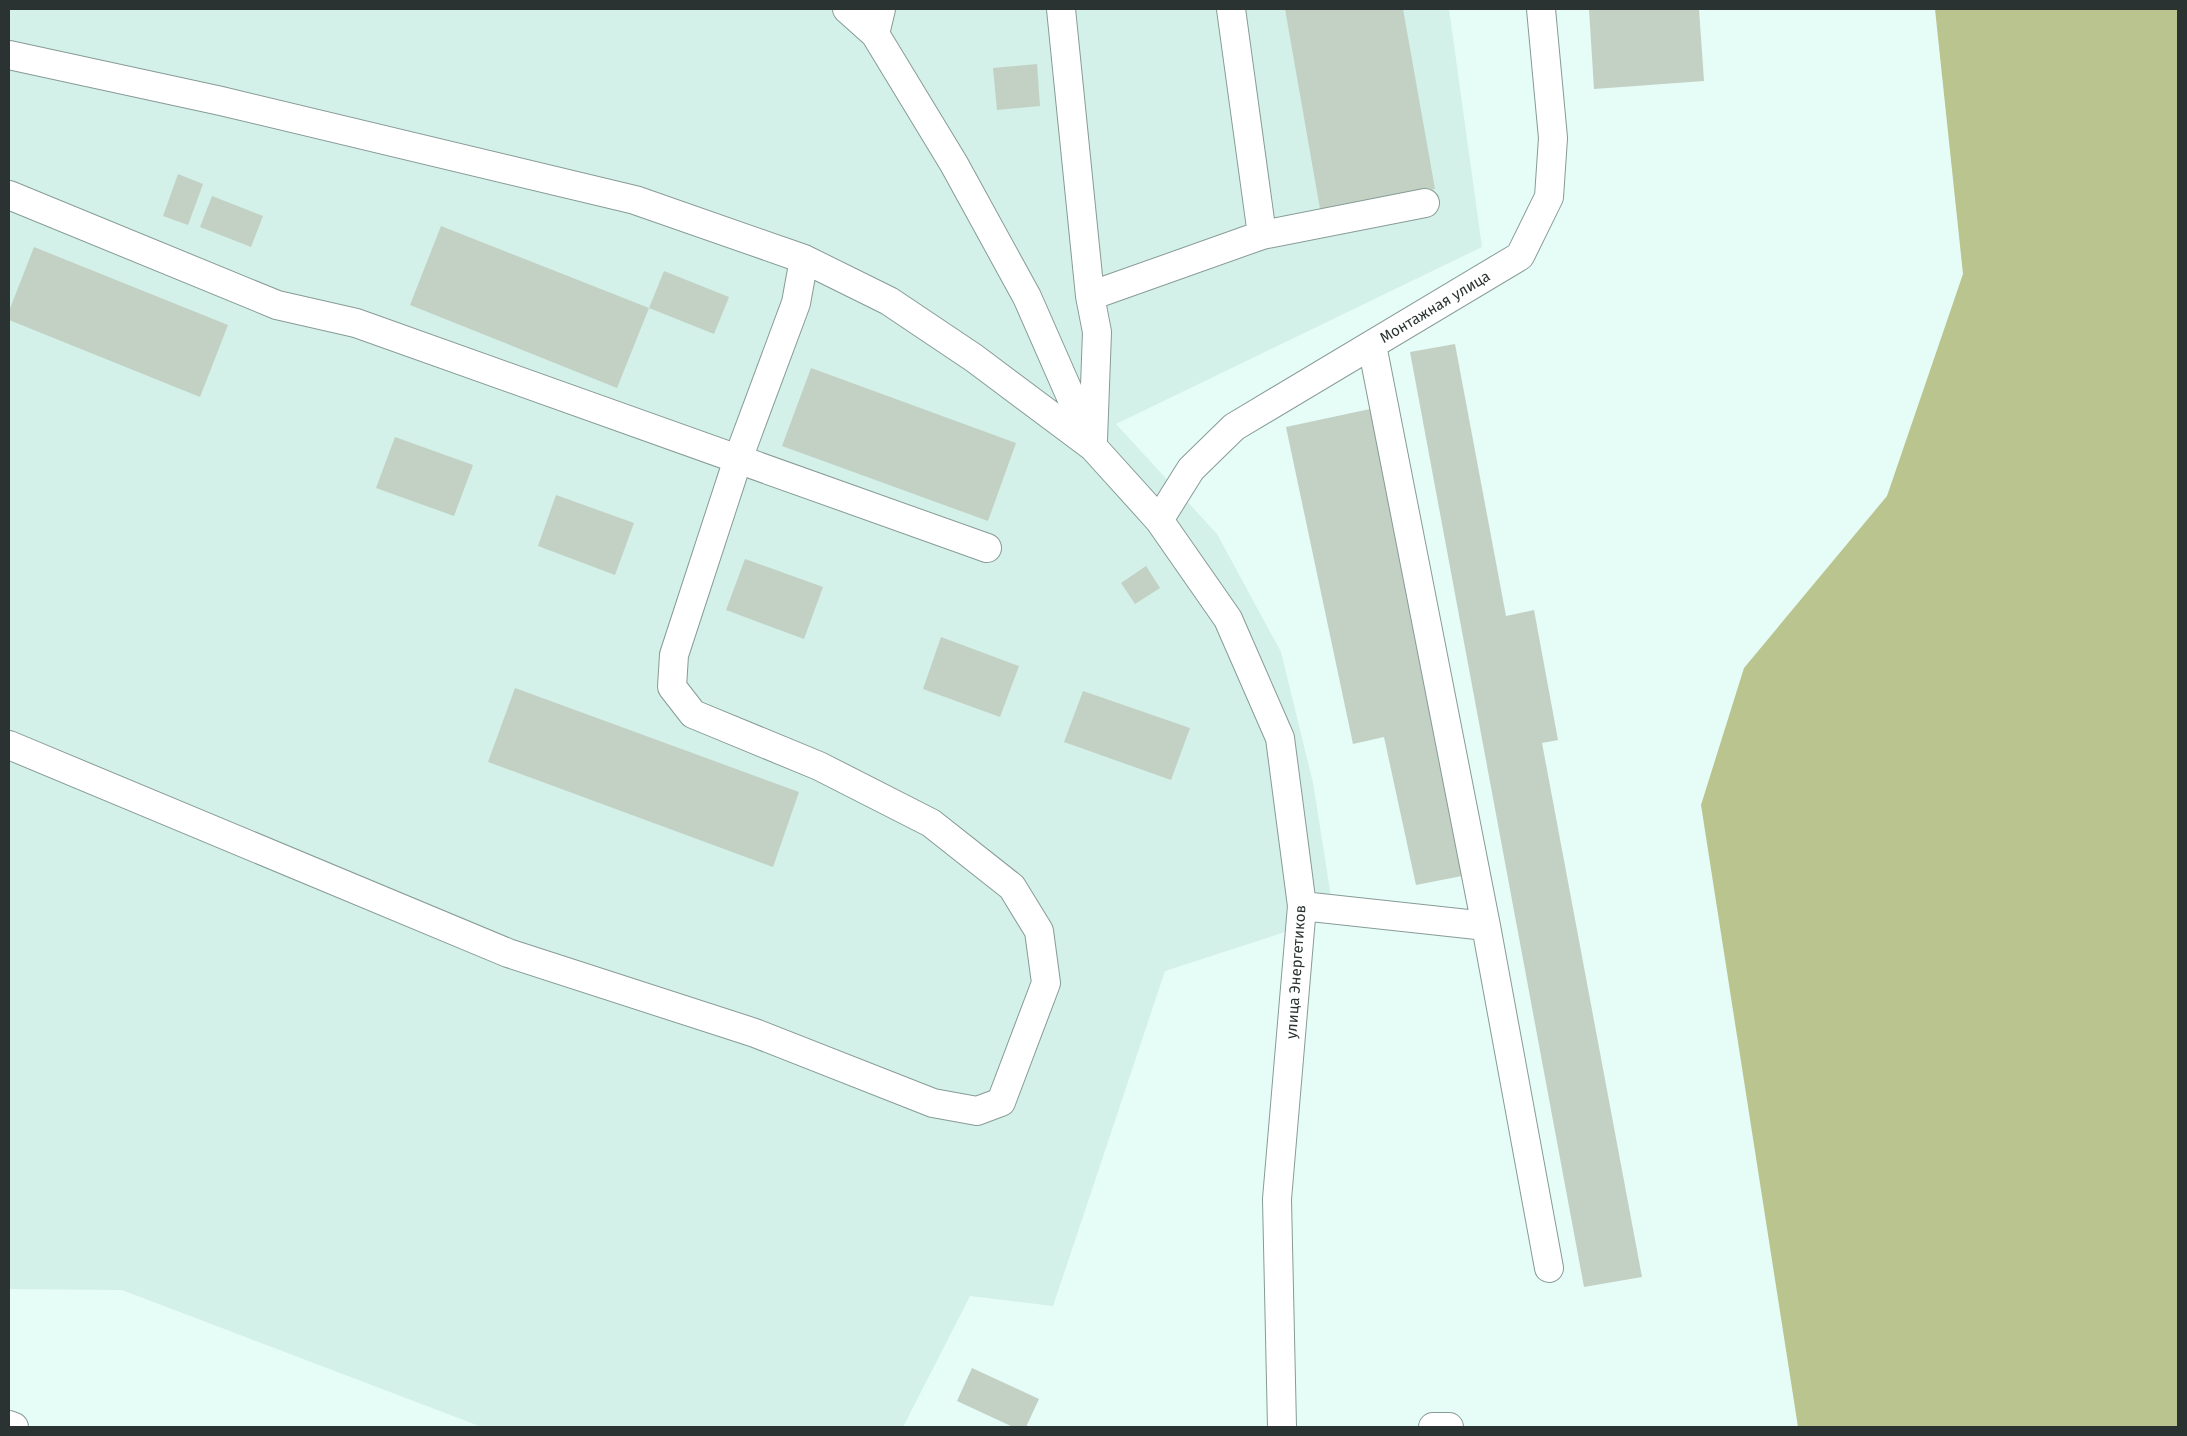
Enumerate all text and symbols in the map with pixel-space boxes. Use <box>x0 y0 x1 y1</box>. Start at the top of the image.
street label: Монтажная улица <box>1377 267 1493 347</box>
street label: улица Энергетиков <box>1282 904 1310 1040</box>

